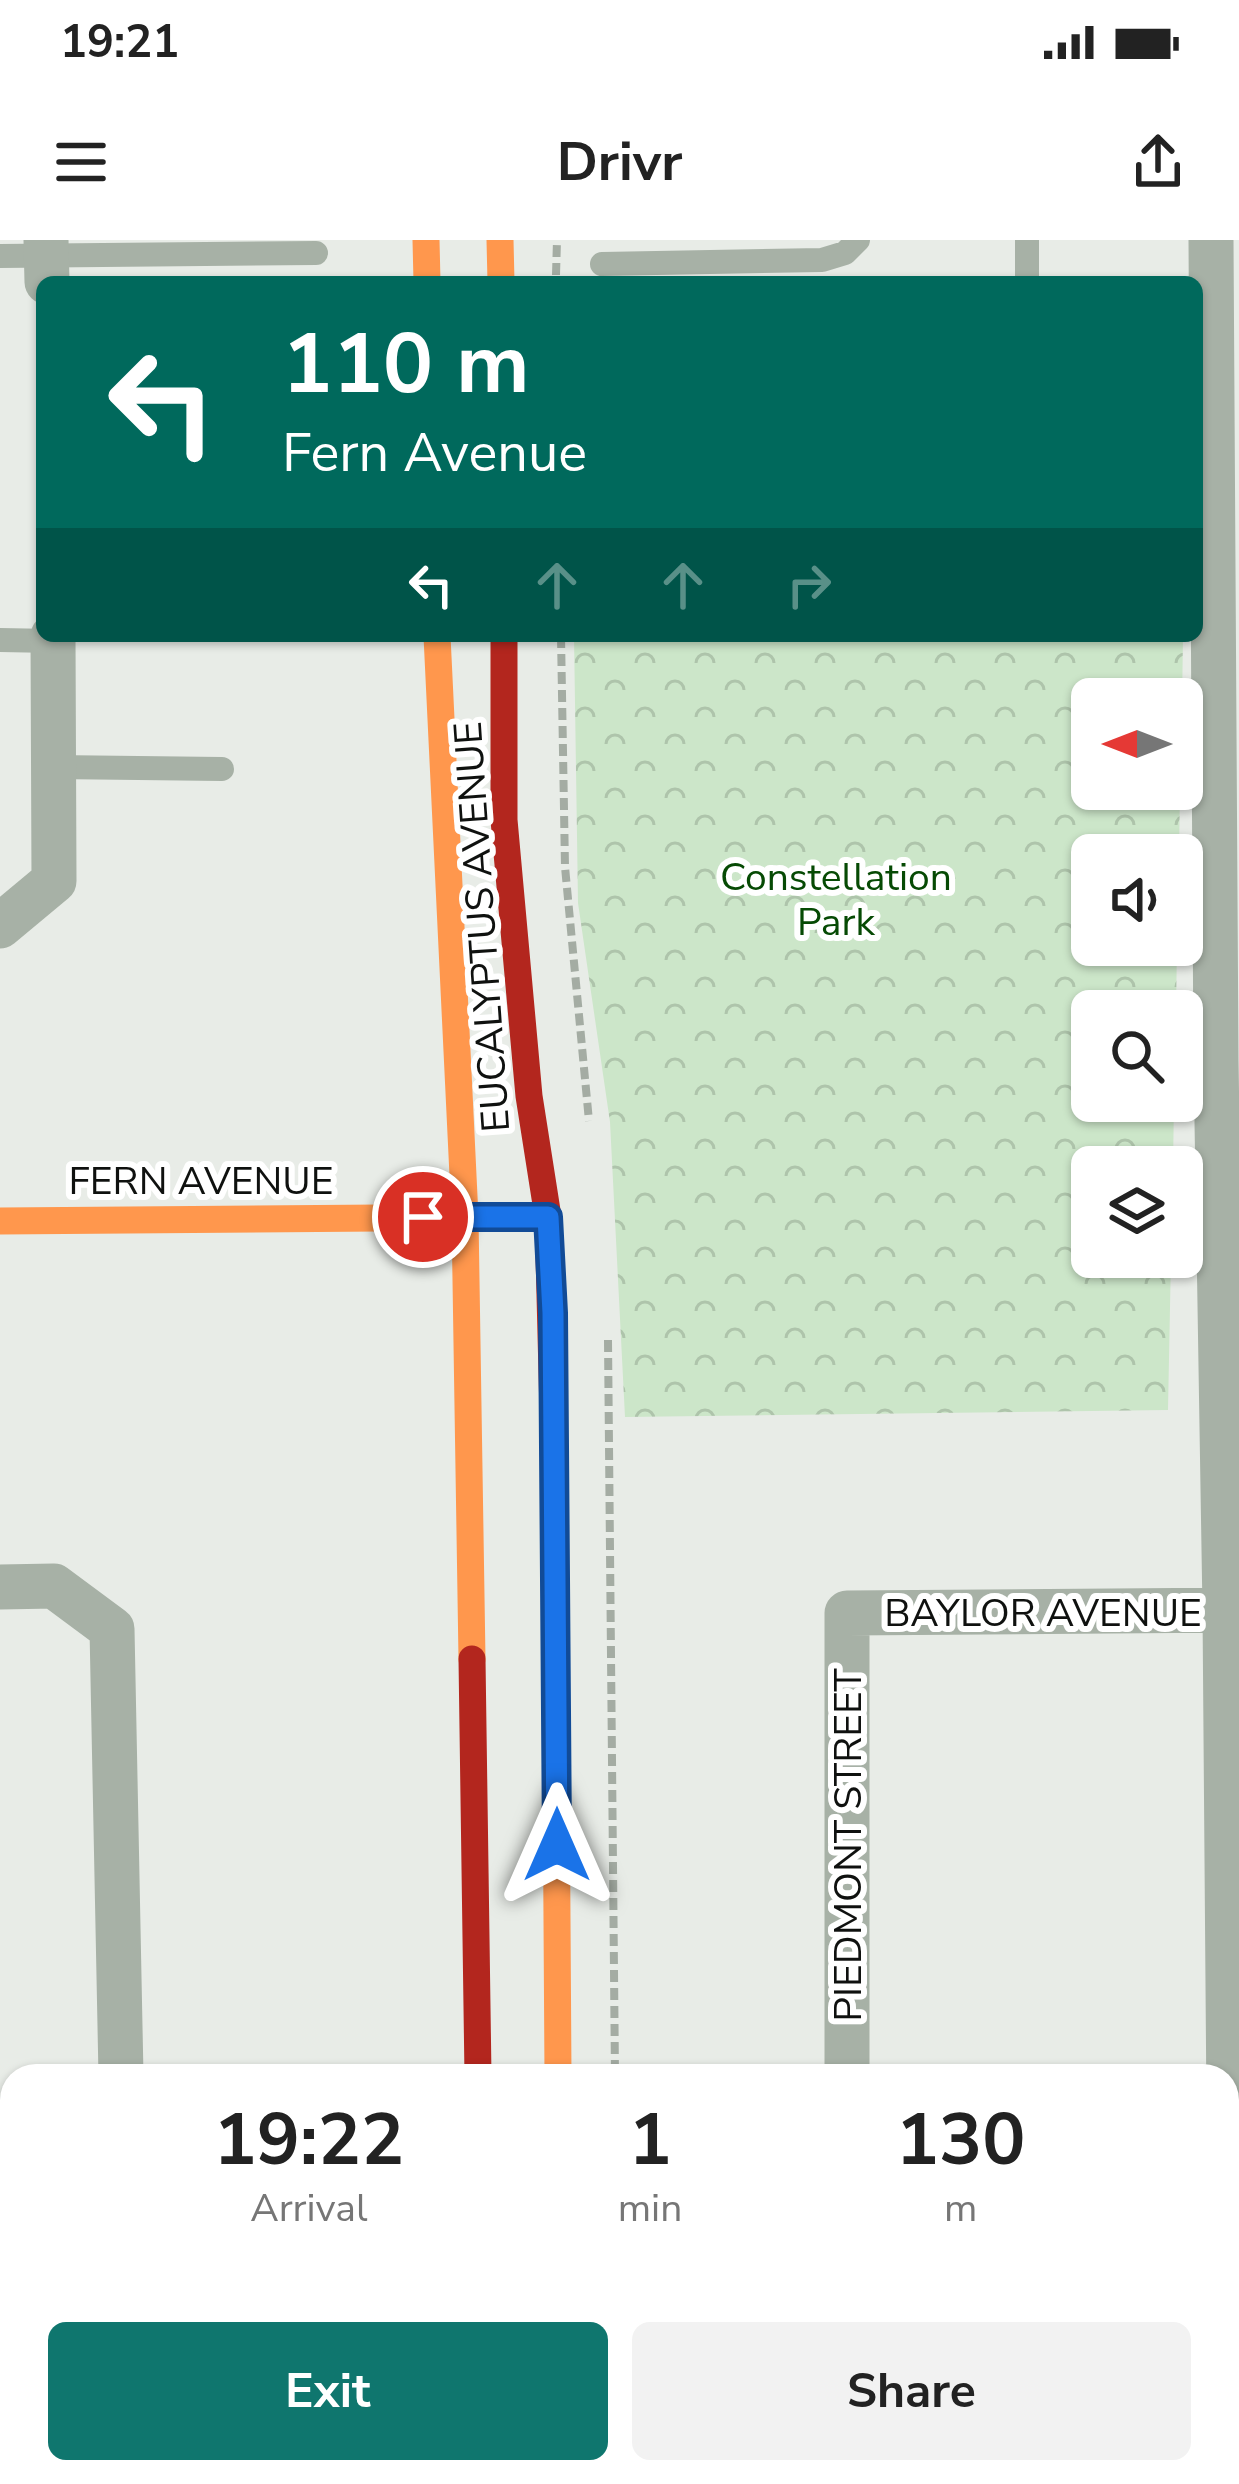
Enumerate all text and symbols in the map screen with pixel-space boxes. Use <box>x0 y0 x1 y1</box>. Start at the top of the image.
text: 19:21 <box>60 12 179 73</box>
text: Drivr <box>557 125 682 199</box>
icon: menu <box>48 129 114 195</box>
icon: share <box>1125 129 1191 195</box>
text: 110 m <box>282 307 530 422</box>
icon: left <box>84 324 240 480</box>
text: Fern Avenue <box>282 416 587 490</box>
icon: left <box>398 552 464 618</box>
icon: ahead <box>524 552 590 618</box>
icon: ahead <box>650 552 716 618</box>
icon: right <box>776 552 842 618</box>
north arrow <box>1071 678 1203 810</box>
map controls <box>1071 678 1203 1278</box>
street label: EUCALYPTUS AVENUE <box>442 720 523 1134</box>
button: sound <box>1071 834 1203 966</box>
park label: Constellation Park <box>720 851 952 949</box>
button: search <box>1071 990 1203 1122</box>
button: layers <box>1071 1146 1203 1278</box>
street label: FERN AVENUE <box>69 1155 333 1208</box>
pin <box>372 1166 474 1268</box>
icon: arrive <box>390 1184 456 1250</box>
street label: BAYLOR AVENUE <box>884 1587 1202 1640</box>
street label: PIEDMONT STREET <box>822 1668 875 2022</box>
position arrow <box>494 1782 620 1908</box>
text: 19:22 <box>214 2091 404 2189</box>
text: 1 <box>628 2091 672 2189</box>
text: 130 <box>896 2091 1025 2189</box>
text: Arrival <box>250 2182 368 2235</box>
text: min <box>618 2182 682 2235</box>
text: m <box>944 2182 977 2235</box>
button: Exit <box>48 2322 608 2460</box>
button: Share <box>632 2322 1191 2460</box>

